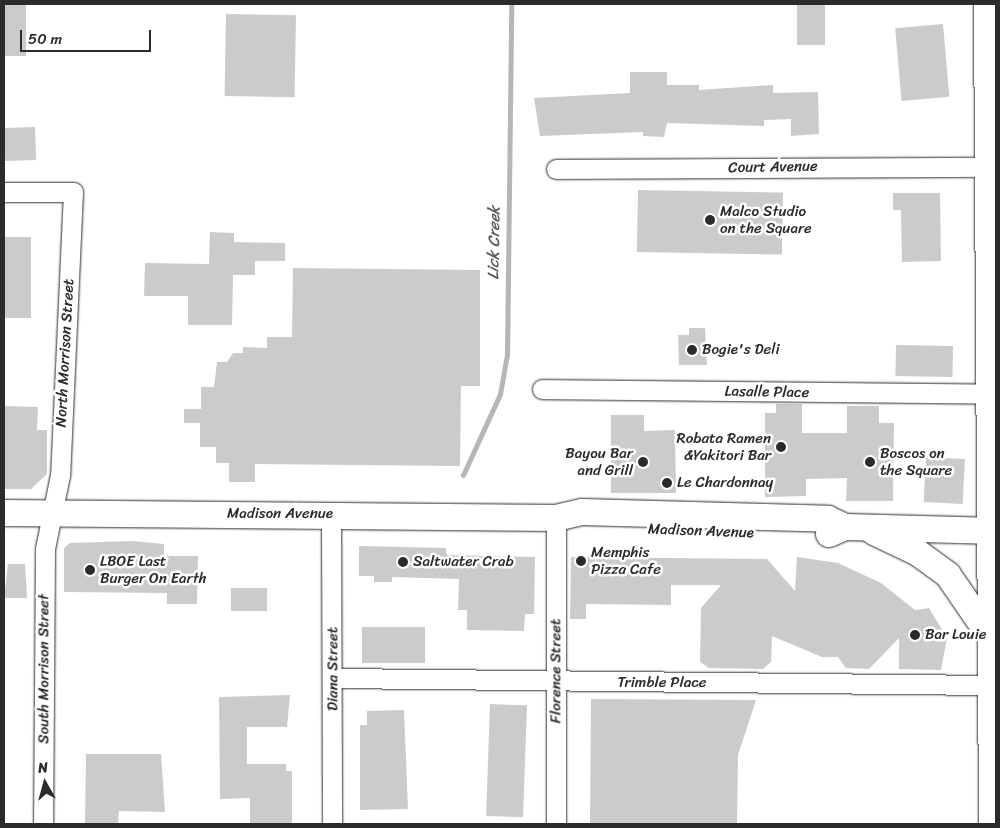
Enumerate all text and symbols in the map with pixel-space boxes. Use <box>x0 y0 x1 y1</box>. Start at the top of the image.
scale bar <box>22 20 154 52</box>
text: 50 m <box>28 26 62 52</box>
street label: Court Avenue <box>728 157 818 177</box>
place label: Malco Studio on the Square <box>720 202 811 237</box>
water label: Lick Creek <box>484 206 504 280</box>
marker: Malco Studio on the Square <box>704 214 716 226</box>
street label: North Morrison Street <box>52 279 78 427</box>
place label: Bogie's Deli <box>702 341 780 359</box>
marker: Bogie's Deli <box>686 344 698 356</box>
street label: Lasalle Place <box>725 382 809 402</box>
place label: Robata Ramen &Yakitori Bar <box>677 429 771 464</box>
marker: Robata Ramen &Yakitori Bar <box>775 441 787 453</box>
place label: Bayou Bar and Grill <box>566 444 633 479</box>
place label: Boscos on the Square <box>880 444 952 479</box>
marker: Bayou Bar and Grill <box>637 456 649 468</box>
marker: Boscos on the Square <box>864 456 876 468</box>
place label: Le Chardonnay <box>677 474 773 492</box>
marker: Le Chardonnay <box>661 477 673 489</box>
street label: Madison Avenue <box>227 505 333 523</box>
street label: Madison Avenue <box>648 520 754 542</box>
place label: Memphis Pizza Cafe <box>591 543 661 578</box>
place label: LBOE Last Burger On Earth <box>100 552 207 587</box>
place label: Saltwater Crab <box>413 553 514 571</box>
marker: Memphis Pizza Cafe <box>575 555 587 567</box>
marker: Saltwater Crab <box>397 556 409 568</box>
marker: LBOE Last Burger On Earth <box>84 564 96 576</box>
street label: South Morrison Street <box>35 595 53 743</box>
street label: Florence Street <box>547 619 565 723</box>
place label: Bar Louie <box>925 626 986 644</box>
street label: Diana Street <box>324 627 342 711</box>
marker: Bar Louie <box>909 629 921 641</box>
street label: Trimble Place <box>618 674 706 692</box>
text: N <box>37 755 49 781</box>
north arrow <box>20 758 70 808</box>

